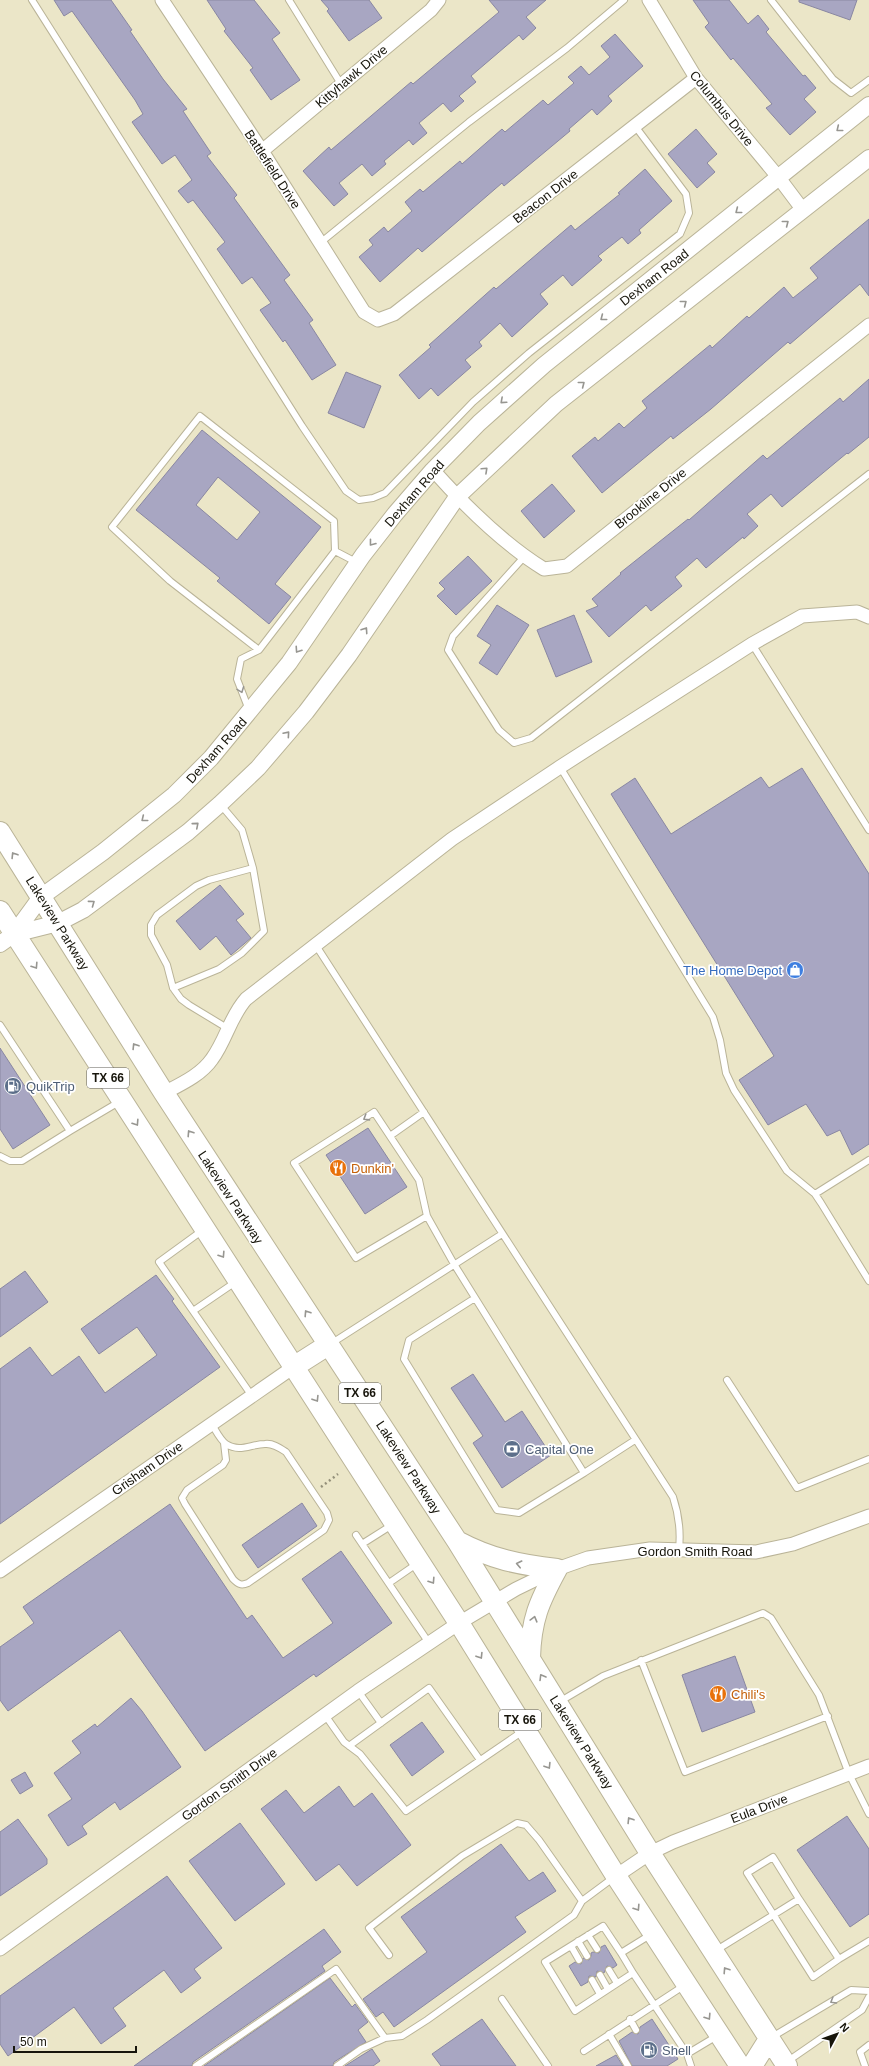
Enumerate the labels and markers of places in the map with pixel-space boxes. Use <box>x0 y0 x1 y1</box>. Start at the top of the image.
shop icon: The Home Depot <box>785 960 805 980</box>
place label: The Home Depot <box>683 963 782 978</box>
fuel station icon: QuikTrip <box>3 1076 23 1096</box>
place label: QuikTrip <box>26 1079 75 1094</box>
restaurant icon: Dunkin' <box>328 1158 348 1178</box>
place label: Dunkin' <box>351 1161 394 1176</box>
bank icon: Capital One <box>502 1439 522 1459</box>
place label: Capital One <box>525 1442 594 1457</box>
restaurant icon: Chili's <box>708 1684 728 1704</box>
place label: Chili's <box>731 1687 766 1702</box>
fuel station icon: Shell <box>639 2040 659 2060</box>
place label: Shell <box>662 2043 691 2058</box>

